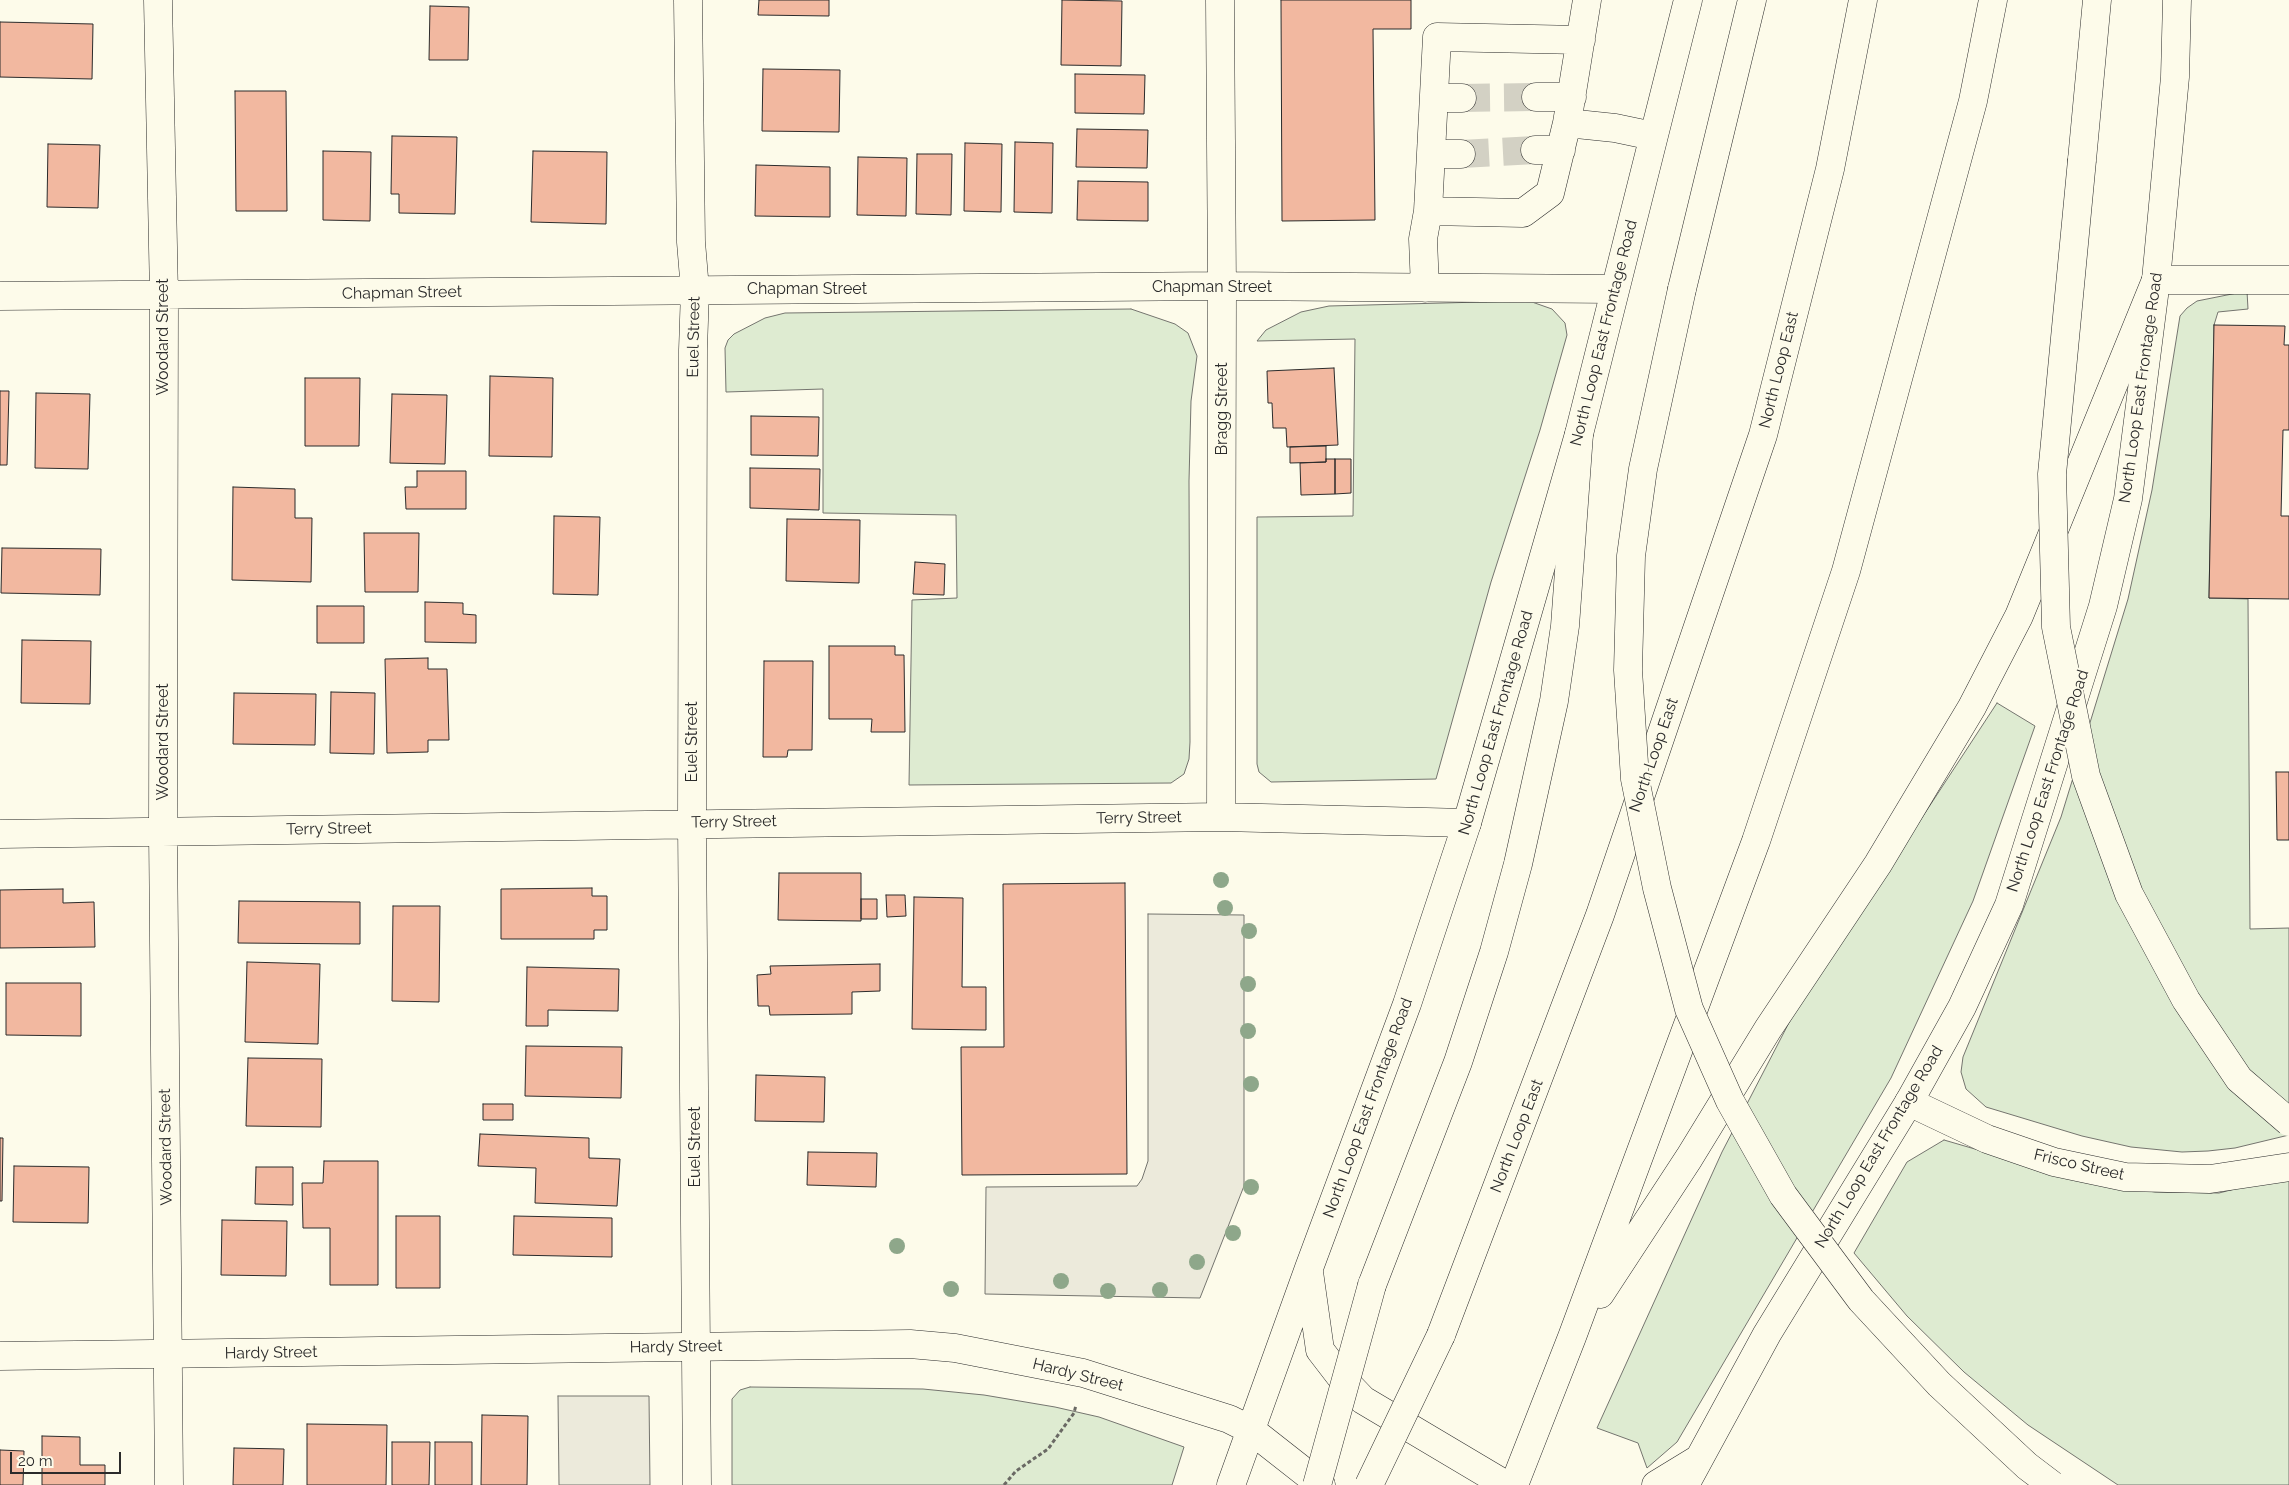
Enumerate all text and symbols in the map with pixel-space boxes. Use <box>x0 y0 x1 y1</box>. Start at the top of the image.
street label: North Loop East Frontage Road <box>1567 218 1641 448</box>
street label: North Loop East Frontage Road <box>2115 271 2167 505</box>
street label: Chapman Street <box>1152 277 1272 297</box>
street label: Woodard Street <box>153 278 173 396</box>
street label: Chapman Street <box>747 279 867 299</box>
street label: Chapman Street <box>342 282 462 304</box>
street label: Euel Street <box>684 296 704 378</box>
street label: North Loop East <box>1755 310 1803 430</box>
street label: Bragg Street <box>1212 362 1232 456</box>
street label: North Loop East Frontage Road <box>1455 609 1537 837</box>
street label: North Loop East Frontage Road <box>2003 667 2093 895</box>
street label: Woodard Street <box>153 683 173 801</box>
street label: North Loop East <box>1625 695 1683 815</box>
street label: Euel Street <box>682 701 702 783</box>
street label: Terry Street <box>1096 808 1182 828</box>
street label: Terry Street <box>691 812 777 832</box>
street label: Terry Street <box>286 819 372 839</box>
street label: North Loop East Frontage Road <box>1319 995 1417 1221</box>
street label: North Loop East Frontage Road <box>1811 1042 1947 1252</box>
street label: North Loop East <box>1487 1077 1547 1195</box>
street label: Woodard Street <box>155 1088 177 1206</box>
street label: Euel Street <box>685 1106 705 1188</box>
street label: Frisco Street <box>2032 1145 2126 1185</box>
street label: Hardy Street <box>629 1337 723 1357</box>
street label: Hardy Street <box>224 1343 318 1363</box>
street label: Hardy Street <box>1031 1354 1125 1396</box>
scale bar <box>12 1442 124 1474</box>
text: 20 m <box>18 1452 53 1470</box>

